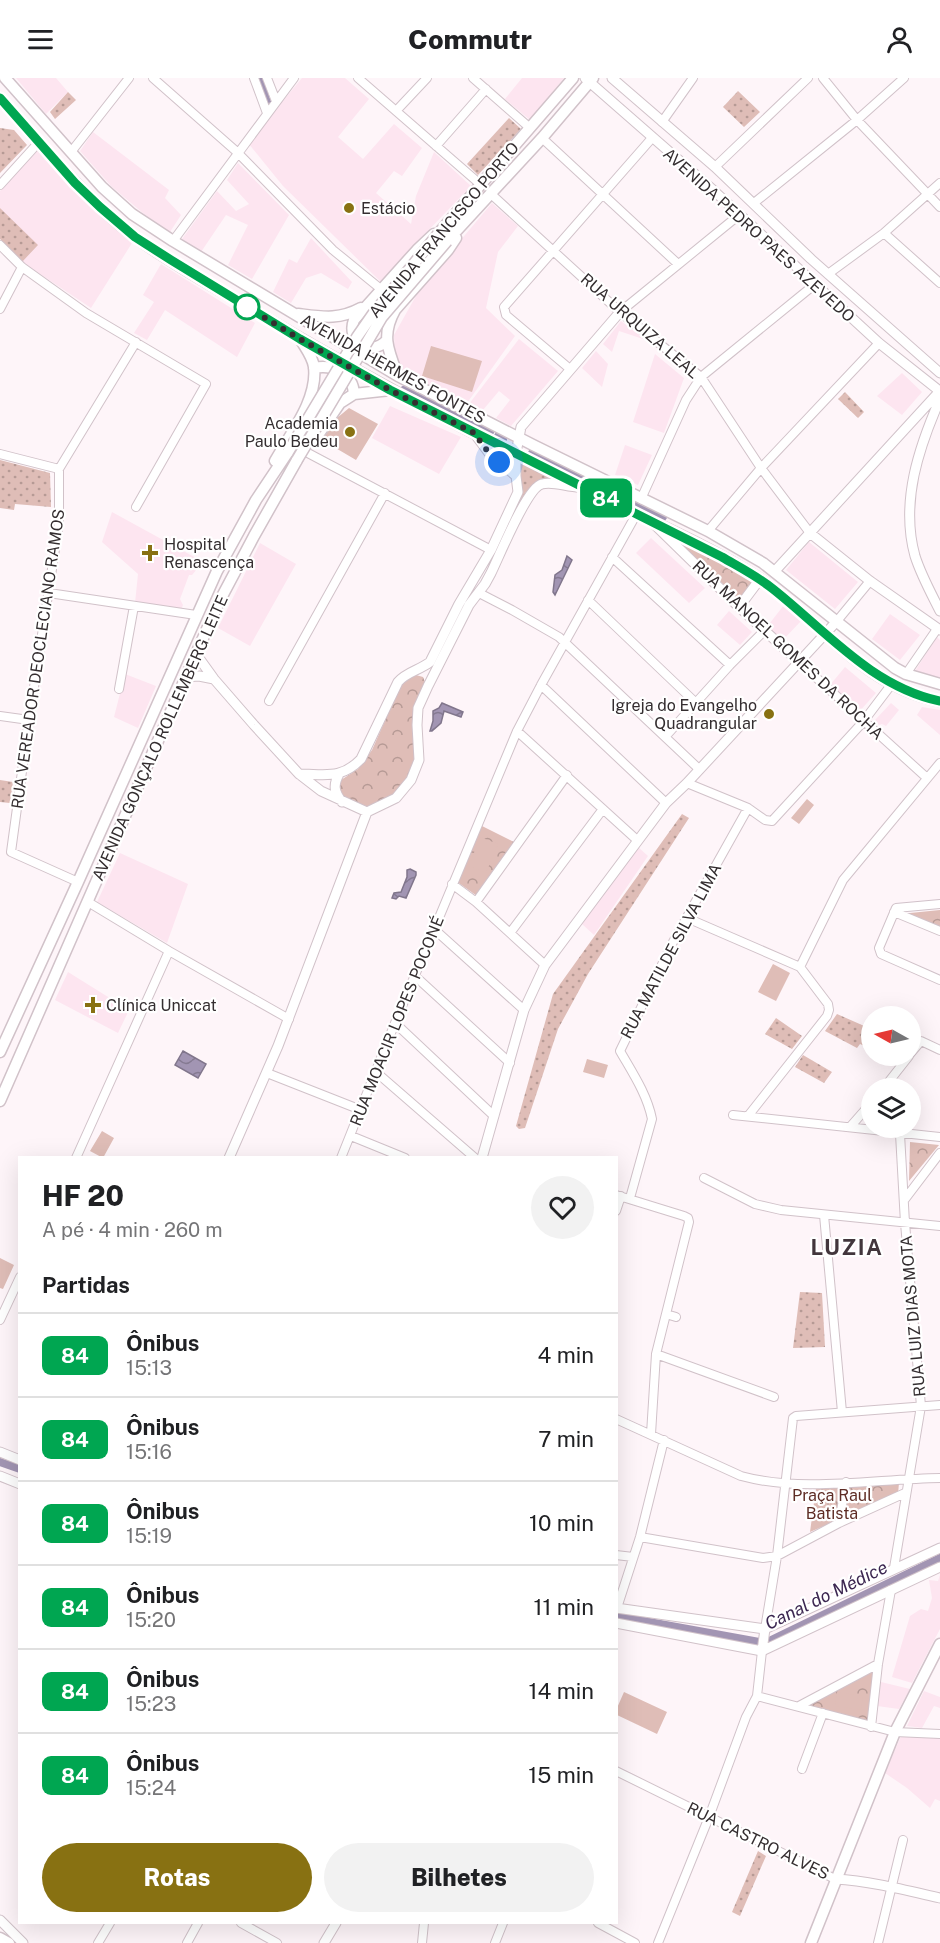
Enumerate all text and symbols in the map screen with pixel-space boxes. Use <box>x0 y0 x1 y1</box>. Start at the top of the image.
icon: menu <box>24 23 57 56</box>
text: Commutr <box>408 23 532 55</box>
icon: person <box>883 23 916 56</box>
street label: AVENIDA FRANCISCO PORTO <box>365 138 523 322</box>
street label: AVENIDA PEDRO PAES AZEVEDO <box>659 144 859 326</box>
place label: Estácio <box>361 199 415 218</box>
marker: Estácio <box>342 201 356 215</box>
street label: RUA URQUIZA LEAL <box>577 269 703 383</box>
unlabelled marker <box>234 294 260 320</box>
street label: AVENIDA HERMES FONTES <box>297 310 489 428</box>
place label: Academia Paulo Bedeu <box>245 414 338 451</box>
marker: Academia Paulo Bedeu <box>343 425 357 439</box>
your location <box>484 447 514 477</box>
line badge: 84 <box>579 478 633 518</box>
text: 84 <box>592 486 620 511</box>
street label: RUA VEREADOR DEOCLECIANO RAMOS <box>8 508 68 810</box>
place label: Hospital Renascença <box>164 535 254 572</box>
marker: Hospital Renascença <box>141 544 159 562</box>
street label: RUA MANOEL GOMES DA ROCHA <box>689 556 887 744</box>
street label: AVENIDA GONÇALO ROLLEMBERG LEITE <box>88 592 232 884</box>
place label: Igreja do Evangelho Quadrangular <box>611 696 757 733</box>
marker: Igreja do Evangelho Quadrangular <box>762 707 776 721</box>
street label: RUA MATILDE SILVA LIMA <box>617 860 725 1042</box>
street label: RUA MOACIR LOPES POCONÉ <box>345 913 448 1129</box>
marker: Clínica Uniccat <box>84 996 102 1014</box>
place label: Clínica Uniccat <box>106 996 217 1015</box>
north arrow <box>861 1006 921 1066</box>
map controls <box>861 1006 921 1138</box>
button: layers <box>861 1078 921 1138</box>
button: heart <box>531 1176 594 1239</box>
text: HF 20 <box>42 1179 124 1212</box>
text: A pé · 4 min · 260 m <box>42 1218 223 1242</box>
district label: LUZIA <box>810 1234 884 1260</box>
street label: RUA LUIZ DIAS MOTA <box>896 1234 930 1398</box>
text: Partidas <box>42 1272 130 1298</box>
text: Ônibus <box>126 1330 199 1356</box>
text: 4 min <box>538 1342 594 1368</box>
text: 84 <box>61 1343 89 1368</box>
text: 15:13 <box>126 1356 172 1380</box>
text: Ônibus <box>126 1414 199 1440</box>
text: 7 min <box>538 1426 594 1452</box>
text: 84 <box>61 1427 89 1452</box>
text: 15:16 <box>126 1440 172 1464</box>
park label: Praça Raul Batista <box>792 1486 872 1523</box>
text: Ônibus <box>126 1498 199 1524</box>
text: 10 min <box>529 1510 594 1536</box>
text: 84 <box>61 1511 89 1536</box>
text: 15:19 <box>126 1524 172 1548</box>
water label: Canal do Médice <box>761 1556 891 1634</box>
text: Ônibus <box>126 1582 199 1608</box>
text: 11 min <box>533 1594 594 1620</box>
text: 84 <box>61 1595 89 1620</box>
text: 15:20 <box>126 1608 176 1632</box>
text: Ônibus <box>126 1666 199 1692</box>
text: 14 min <box>529 1678 594 1704</box>
text: 84 <box>61 1679 89 1704</box>
text: 15:23 <box>126 1692 176 1716</box>
text: Ônibus <box>126 1750 199 1776</box>
text: 15 min <box>528 1762 594 1788</box>
text: 84 <box>61 1763 89 1788</box>
text: 15:24 <box>126 1776 176 1800</box>
street label: RUA CASTRO ALVES <box>684 1798 832 1884</box>
button: Rotas <box>42 1843 312 1912</box>
button: Bilhetes <box>324 1843 594 1912</box>

